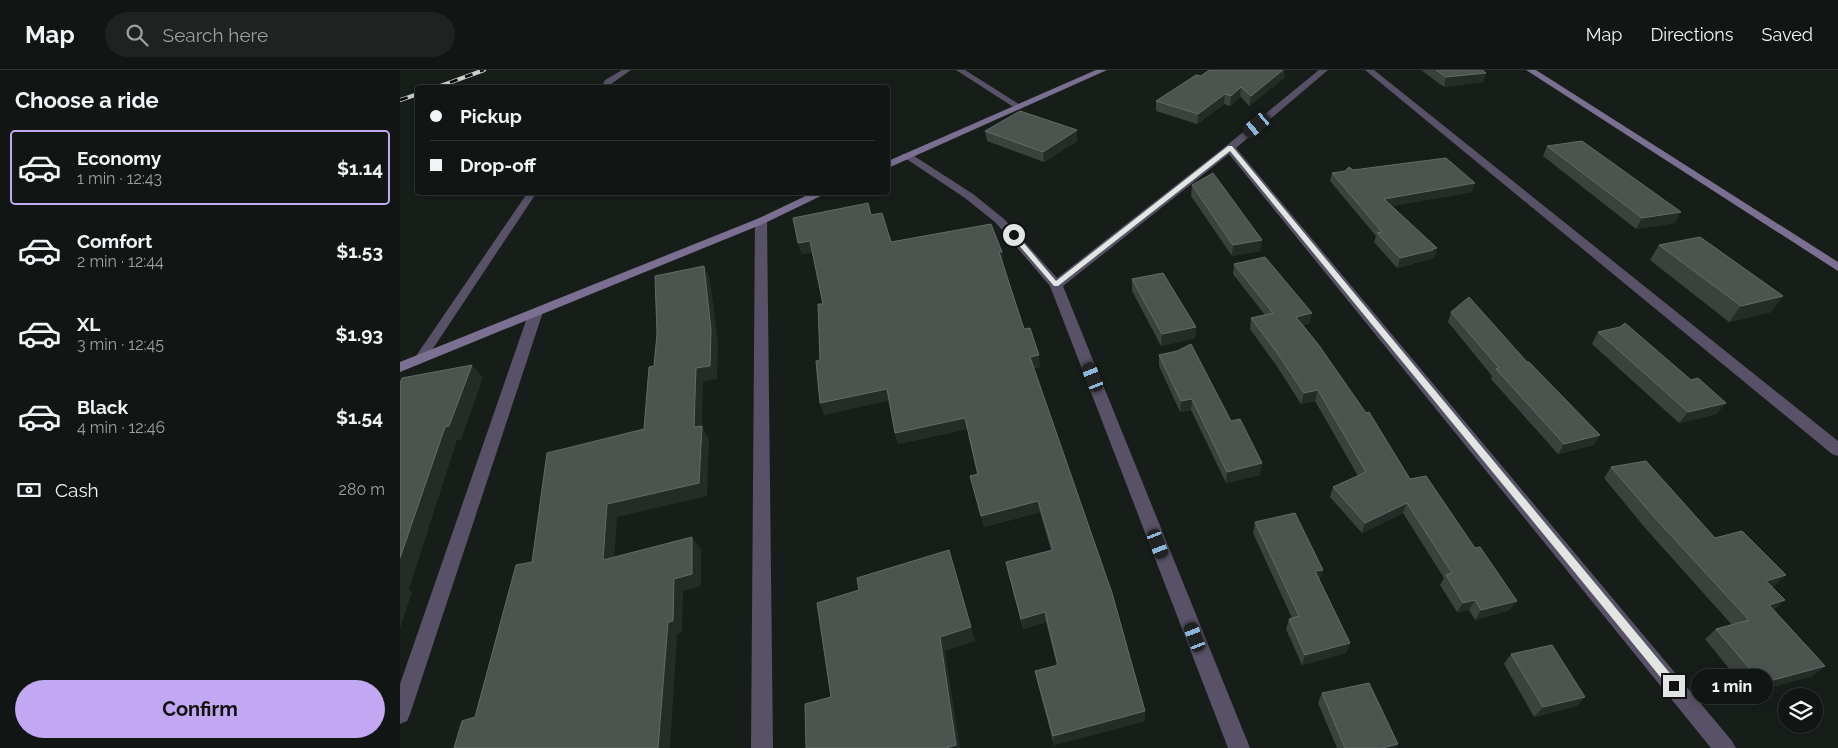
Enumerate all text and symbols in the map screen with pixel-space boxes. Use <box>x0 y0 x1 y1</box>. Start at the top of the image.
search box <box>105 12 455 57</box>
text: Map <box>25 20 75 49</box>
icon: search <box>123 21 151 49</box>
text: Search here <box>163 24 268 46</box>
text: Map <box>1586 24 1622 45</box>
text: Directions <box>1650 24 1734 45</box>
text: Saved <box>1762 24 1813 45</box>
text: Choose a ride <box>15 87 159 113</box>
text: Pickup <box>460 105 522 127</box>
car <box>1240 110 1273 140</box>
icon: car <box>17 145 62 190</box>
text: Economy <box>77 147 161 169</box>
text: Drop-off <box>460 154 536 176</box>
text: $1.14 <box>337 157 383 179</box>
text: 1 min · 12:43 <box>77 169 162 188</box>
route start <box>1003 224 1025 246</box>
icon: car <box>17 228 62 273</box>
text: Comfort <box>77 230 152 252</box>
text: $1.53 <box>336 240 383 262</box>
text: 2 min · 12:44 <box>77 252 164 271</box>
icon: car <box>17 311 62 356</box>
text: XL <box>77 313 100 335</box>
text: $1.93 <box>335 323 383 345</box>
text: 3 min · 12:45 <box>77 335 164 354</box>
car <box>1080 360 1105 394</box>
icon: car <box>17 394 62 439</box>
text: Black <box>77 396 128 418</box>
text: $1.54 <box>336 406 383 428</box>
text: 4 min · 12:46 <box>77 418 165 437</box>
icon: cash <box>15 476 43 504</box>
text: Cash <box>55 479 99 501</box>
text: 280 m <box>339 480 385 499</box>
car <box>1145 527 1170 561</box>
car <box>1182 620 1207 654</box>
callout: 1 min <box>1692 668 1774 704</box>
route end <box>1663 675 1685 697</box>
text: 1 min <box>1712 677 1752 696</box>
button: Confirm <box>15 680 385 738</box>
map controls <box>1778 688 1823 733</box>
button: layers <box>1778 688 1823 733</box>

